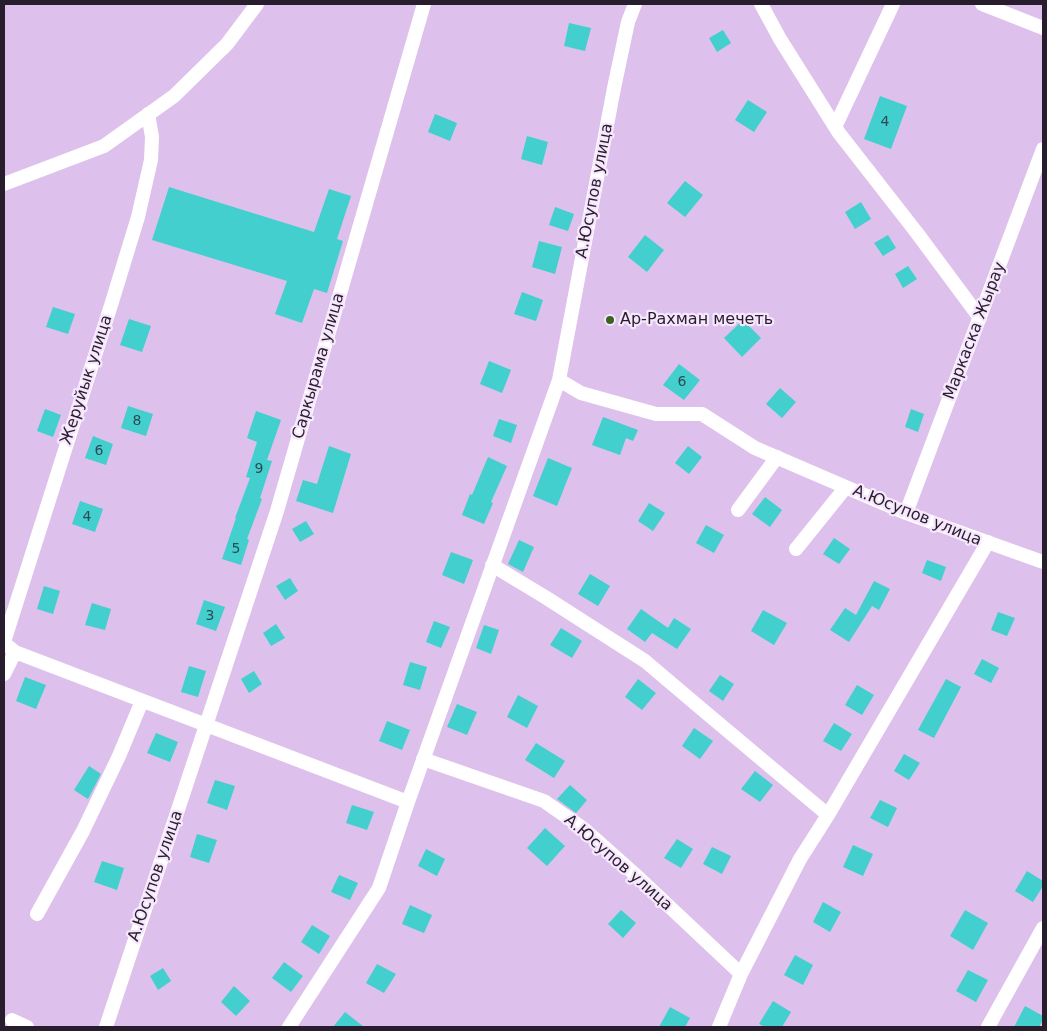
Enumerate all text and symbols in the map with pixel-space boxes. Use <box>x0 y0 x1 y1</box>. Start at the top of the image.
house number: 4 <box>881 114 889 130</box>
street label: А.Юсупов улица <box>572 122 618 260</box>
street label: Маркаска Жырау <box>940 259 1010 403</box>
street label: Саркырама улица <box>289 291 349 441</box>
place label: Ар-Рахман мечеть <box>620 310 773 330</box>
street label: Жеруйык улица <box>57 313 117 447</box>
marker: Ар-Рахман мечеть <box>604 314 616 326</box>
house number: 6 <box>678 374 686 390</box>
house number: 8 <box>133 413 141 429</box>
house number: 6 <box>95 443 103 459</box>
house number: 9 <box>255 461 263 477</box>
street label: А.Юсупов улица <box>850 481 984 551</box>
house number: 4 <box>83 509 91 525</box>
house number: 5 <box>232 541 240 557</box>
house number: 3 <box>206 608 214 624</box>
street label: А.Юсупов улица <box>125 808 187 944</box>
street label: А.Юсупов улица <box>560 811 676 915</box>

